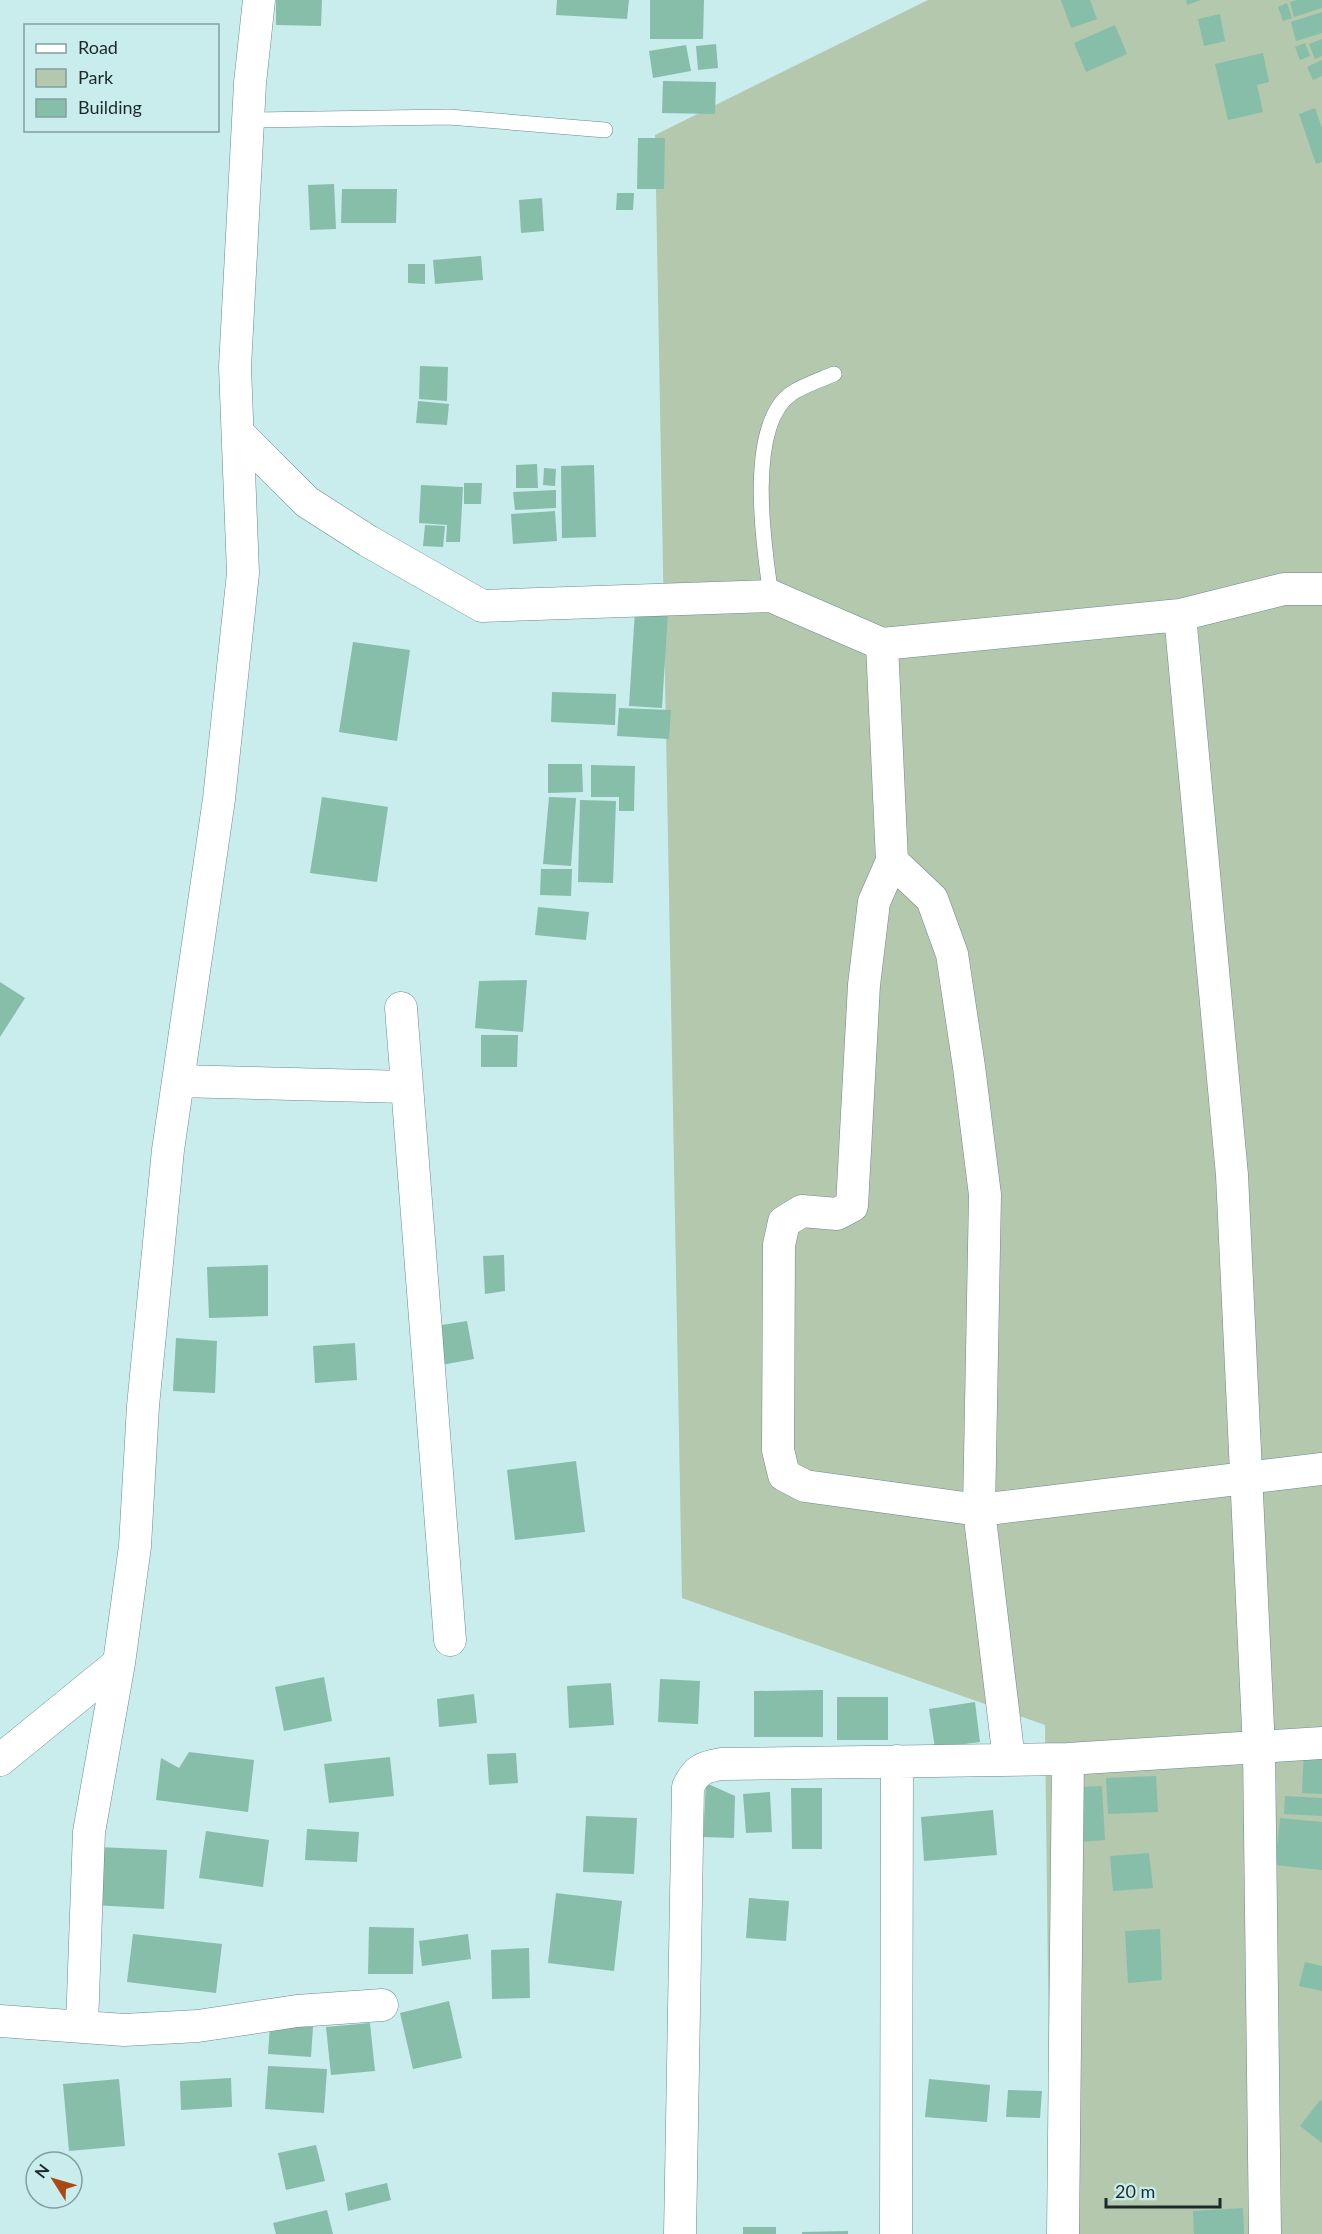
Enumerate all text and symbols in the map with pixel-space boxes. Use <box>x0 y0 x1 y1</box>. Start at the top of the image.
legend <box>24 24 219 132</box>
text: Road <box>78 36 118 58</box>
text: Park <box>78 66 114 88</box>
text: Building <box>78 96 142 118</box>
north arrow <box>24 2150 84 2210</box>
text: N <box>30 2160 53 2181</box>
scale bar <box>1106 2171 1220 2209</box>
text: 20 m <box>1115 2180 1155 2202</box>

